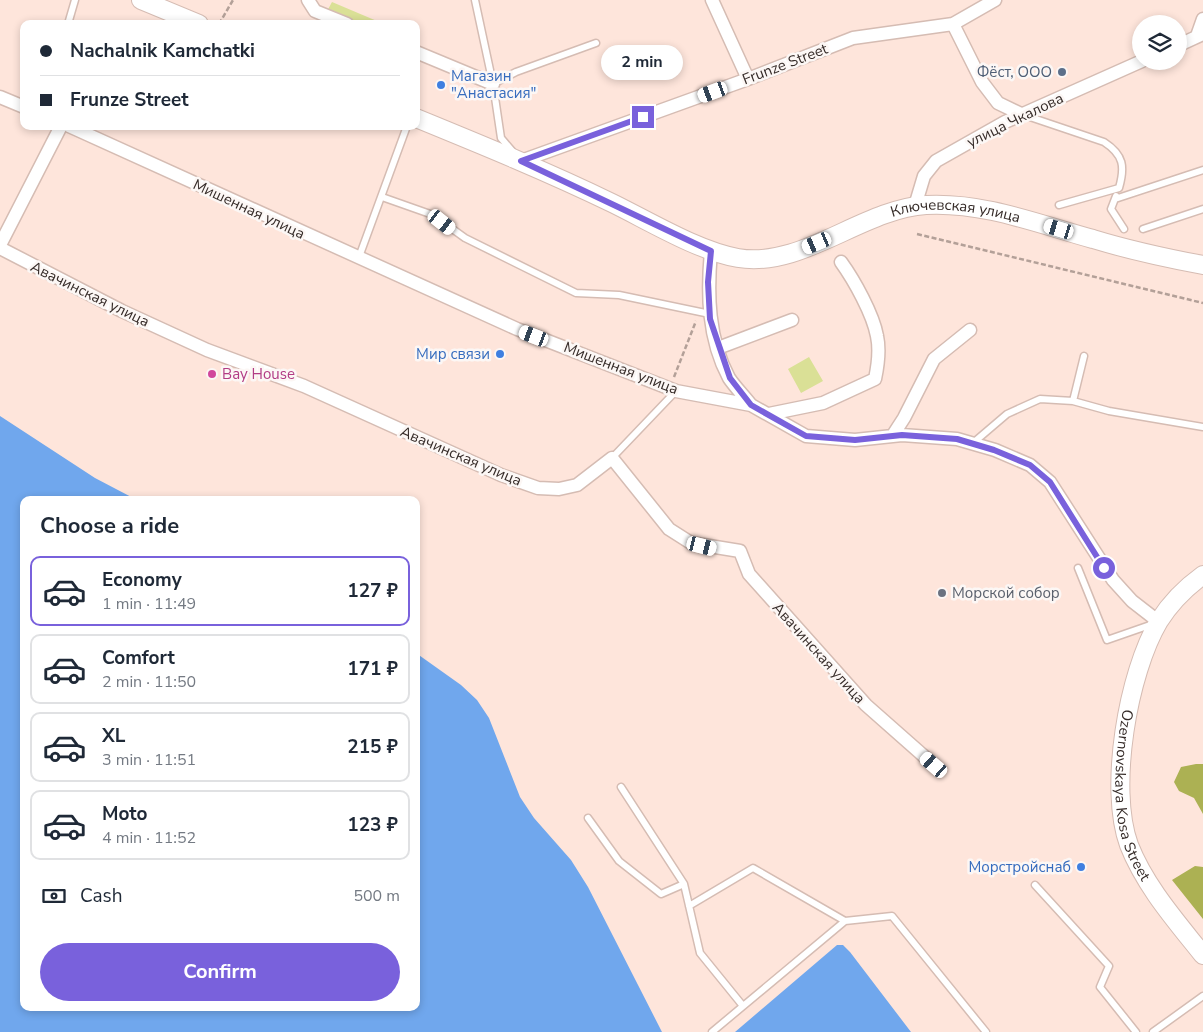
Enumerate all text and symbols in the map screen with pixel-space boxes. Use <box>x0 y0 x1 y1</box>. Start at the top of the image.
map controls <box>1132 15 1187 70</box>
button: layers <box>1132 15 1187 70</box>
text: Nachalnik Kamchatki <box>70 38 255 64</box>
street label: Frunze Street <box>739 38 831 89</box>
callout: 2 min <box>602 44 684 80</box>
text: 2 min <box>621 51 663 73</box>
place label: Фёст, ООО <box>977 62 1052 82</box>
place label: Магазин "Анастасия" <box>451 66 536 103</box>
marker: Фёст, ООО <box>1056 66 1068 78</box>
marker: Магазин "Анастасия" <box>435 79 447 91</box>
car <box>696 80 729 104</box>
text: Frunze Street <box>70 87 189 113</box>
street label: улица Чкалова <box>963 88 1067 152</box>
route end <box>632 106 654 128</box>
street label: Мишенная улица <box>190 174 308 244</box>
street label: Ключевская улица <box>888 195 1023 227</box>
car <box>425 207 458 237</box>
car <box>1042 217 1075 241</box>
car <box>800 230 833 256</box>
street label: Авачинская улица <box>27 257 153 331</box>
car <box>517 324 550 348</box>
street label: Мишенная улица <box>561 337 681 399</box>
place label: Мир связи <box>416 344 490 364</box>
marker: Мир связи <box>494 348 506 360</box>
place label: Bay House <box>222 364 295 384</box>
marker: Bay House <box>206 368 218 380</box>
street label: Авачинская улица <box>397 421 525 491</box>
text: Choose a ride <box>40 511 179 541</box>
car <box>685 535 718 557</box>
route start <box>1093 557 1115 579</box>
text: Economy <box>102 567 182 593</box>
icon: car <box>42 569 87 614</box>
text: 127 ₽ <box>347 578 398 604</box>
place label: Морской собор <box>952 583 1060 603</box>
marker: Морской собор <box>936 587 948 599</box>
text: 1 min · 11:49 <box>102 593 196 615</box>
street label: Авачинская улица <box>768 598 870 708</box>
text: Comfort <box>102 645 175 671</box>
icon: car <box>42 647 87 692</box>
text: 171 ₽ <box>347 656 398 682</box>
text: 2 min · 11:50 <box>102 671 196 693</box>
street label: Ozernovskaya Kosa Street <box>1110 708 1155 885</box>
text: XL <box>102 723 125 749</box>
icon: car <box>42 725 87 770</box>
text: 215 ₽ <box>347 734 398 760</box>
text: 3 min · 11:51 <box>102 749 196 771</box>
car <box>917 749 950 781</box>
text: Moto <box>102 801 148 827</box>
icon: car <box>42 803 87 848</box>
text: 123 ₽ <box>347 812 398 838</box>
text: 4 min · 11:52 <box>102 827 196 849</box>
place label: Морстройснаб <box>968 857 1071 877</box>
marker: Морстройснаб <box>1075 861 1087 873</box>
icon: cash <box>40 882 68 910</box>
text: Cash <box>80 883 122 909</box>
text: 500 m <box>353 885 400 907</box>
button: Confirm <box>40 943 400 1001</box>

